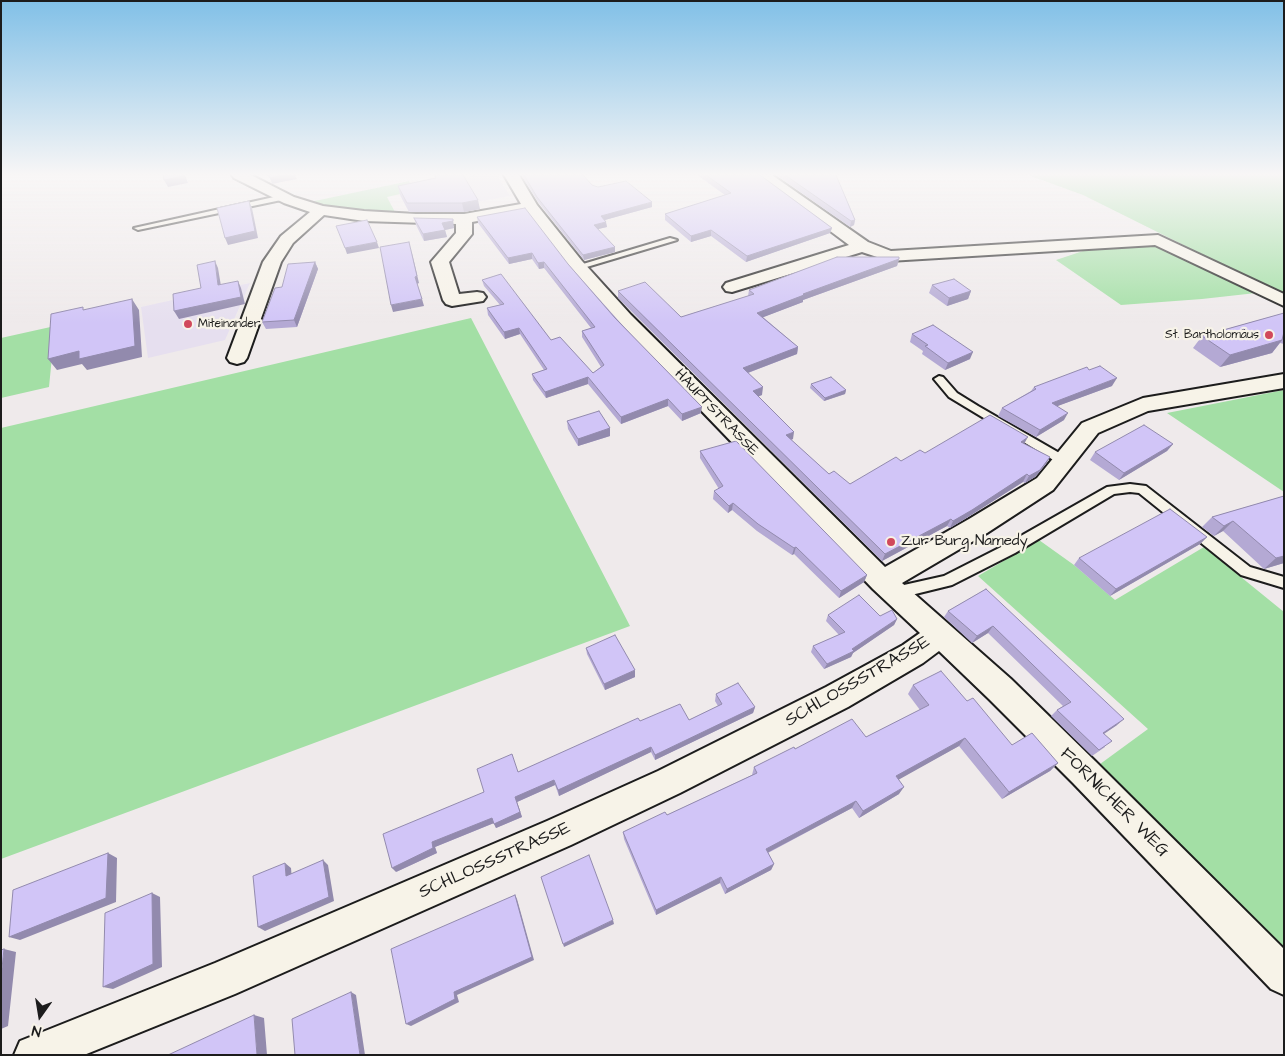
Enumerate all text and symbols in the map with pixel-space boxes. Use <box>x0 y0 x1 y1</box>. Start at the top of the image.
place label: Miteinander <box>198 317 260 331</box>
marker: Miteinander <box>182 318 194 330</box>
place label: St. Bartholomäus <box>1165 328 1259 342</box>
marker: St. Bartholomäus <box>1263 329 1275 341</box>
street label: HAUPTSTRASSE <box>670 366 762 460</box>
place label: Zur Burg Namedy <box>901 533 1028 551</box>
marker: Zur Burg Namedy <box>885 536 897 548</box>
street label: SCHLOSSSTRASSE <box>782 632 934 732</box>
street label: FORNICHER WEG <box>1055 744 1173 862</box>
street label: SCHLOSSSTRASSE <box>416 818 574 904</box>
north arrow <box>15 991 65 1041</box>
text: N <box>30 1020 43 1041</box>

